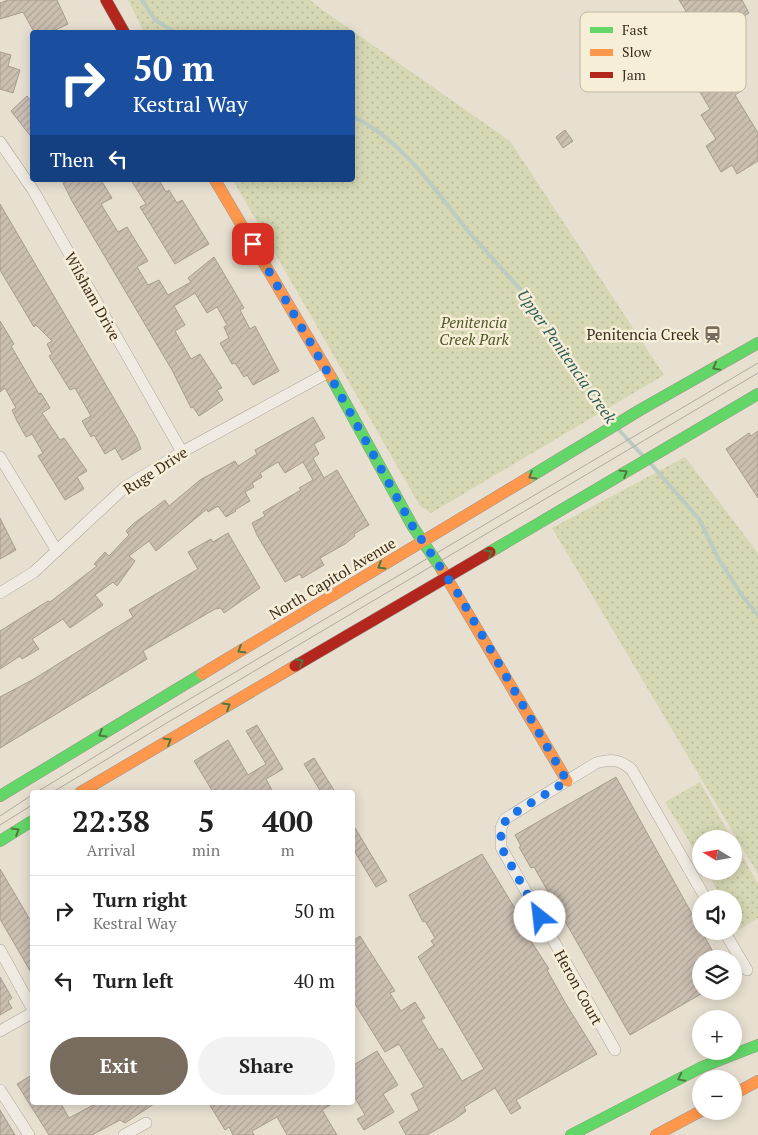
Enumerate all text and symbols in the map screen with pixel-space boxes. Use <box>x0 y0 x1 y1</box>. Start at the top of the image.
legend <box>580 12 746 92</box>
text: Fast <box>622 20 649 39</box>
text: Slow <box>622 42 652 61</box>
text: 50 m <box>133 45 214 91</box>
icon: right <box>50 50 115 115</box>
text: Jam <box>622 65 646 84</box>
text: Kestral Way <box>133 89 248 118</box>
icon: left <box>104 145 132 173</box>
text: Then <box>50 147 94 172</box>
pin <box>232 223 274 265</box>
icon: arrive <box>239 230 267 258</box>
street label: Wilsham Drive <box>60 248 126 344</box>
water label: Upper Penitencia Creek <box>512 285 622 428</box>
park label: Penitencia Creek Park <box>439 312 509 349</box>
place label: Penitencia Creek <box>587 324 699 344</box>
station icon: Penitencia Creek <box>703 324 723 344</box>
one-way arrow <box>712 361 721 371</box>
street label: Ruge Drive <box>119 442 191 498</box>
one-way arrow <box>528 469 537 479</box>
one-way arrow <box>618 470 627 480</box>
street label: North Capitol Avenue <box>265 532 399 624</box>
one-way arrow <box>483 549 492 559</box>
one-way arrow <box>377 560 386 570</box>
one-way arrow <box>238 643 247 653</box>
one-way arrow <box>295 659 304 669</box>
one-way arrow <box>221 703 230 713</box>
one-way arrow <box>99 728 108 737</box>
one-way arrow <box>163 737 172 747</box>
text: 22:38 <box>72 801 150 841</box>
text: 5 <box>198 801 215 841</box>
text: 400 <box>262 801 313 841</box>
one-way arrow <box>11 828 20 838</box>
north arrow <box>692 830 742 880</box>
map controls <box>692 830 742 1120</box>
text: Arrival <box>86 839 136 861</box>
text: min <box>192 839 220 861</box>
text: m <box>281 839 294 861</box>
text: Turn right <box>93 887 187 912</box>
position arrow <box>513 890 565 942</box>
button: sound <box>692 890 742 940</box>
icon: right <box>50 897 78 925</box>
text: 50 m <box>294 898 335 923</box>
text: Kestral Way <box>93 912 176 934</box>
street label: Heron Court <box>550 946 608 1028</box>
button: layers <box>692 950 742 1000</box>
icon: left <box>50 967 78 995</box>
text: Turn left <box>93 968 174 993</box>
text: 40 m <box>294 968 335 993</box>
button: + <box>692 1010 742 1060</box>
button: Exit <box>50 1037 188 1095</box>
button: Share <box>198 1037 335 1095</box>
button: − <box>692 1070 742 1120</box>
one-way arrow <box>677 1071 686 1082</box>

